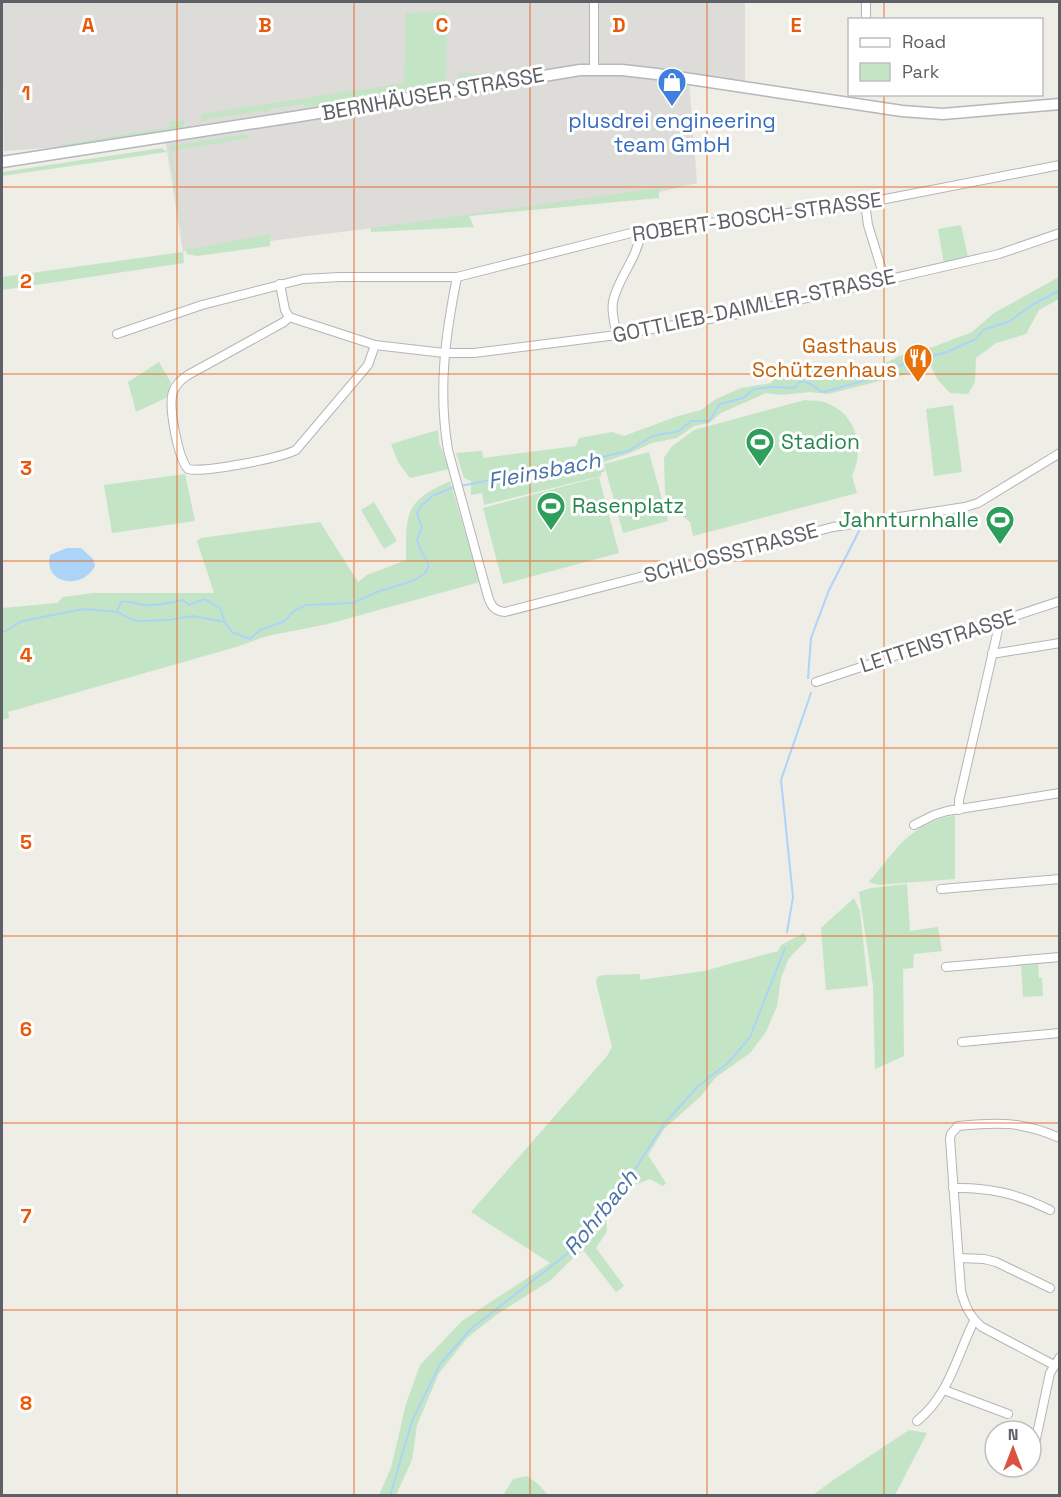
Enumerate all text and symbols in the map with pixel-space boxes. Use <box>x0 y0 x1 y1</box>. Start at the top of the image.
text: A <box>82 12 95 38</box>
text: B <box>258 12 272 38</box>
text: C <box>436 12 449 38</box>
text: D <box>612 12 626 38</box>
text: E <box>790 12 802 38</box>
legend <box>848 18 1043 96</box>
text: Road <box>902 30 946 53</box>
text: Park <box>902 60 940 83</box>
street label: BERNHÄUSER STRASSE <box>320 61 546 126</box>
shop icon: plusdrei engineering team GmbH <box>656 66 688 108</box>
text: 1 <box>21 80 31 106</box>
place label: plusdrei engineering team GmbH <box>568 107 776 158</box>
street label: ROBERT-BOSCH-STRASSE <box>630 186 884 247</box>
street label: GOTTLIEB-DAIMLER-STRASSE <box>610 262 898 349</box>
text: 2 <box>20 268 32 294</box>
place label: Gasthaus Schützenhaus <box>752 332 897 383</box>
restaurant icon: Gasthaus Schützenhaus <box>902 342 934 384</box>
sports icon: Stadion <box>744 426 776 468</box>
place label: Stadion <box>781 428 860 455</box>
water label: Fleinsbach <box>485 445 603 495</box>
text: 3 <box>20 455 32 481</box>
sports icon: Rasenplatz <box>535 490 567 532</box>
place label: Rasenplatz <box>572 492 684 519</box>
sports icon: Jahnturnhalle <box>984 504 1016 546</box>
place label: Jahnturnhalle <box>839 506 979 533</box>
street label: SCHLOSSSTRASSE <box>641 516 821 589</box>
street label: LETTENSTRASSE <box>856 603 1019 678</box>
text: 4 <box>20 642 33 668</box>
text: 5 <box>20 829 32 855</box>
text: 6 <box>20 1016 32 1042</box>
water label: Rohrbach <box>557 1163 643 1261</box>
text: 7 <box>20 1203 32 1229</box>
text: 8 <box>20 1390 32 1416</box>
north arrow <box>983 1419 1043 1479</box>
text: N <box>1008 1424 1018 1445</box>

